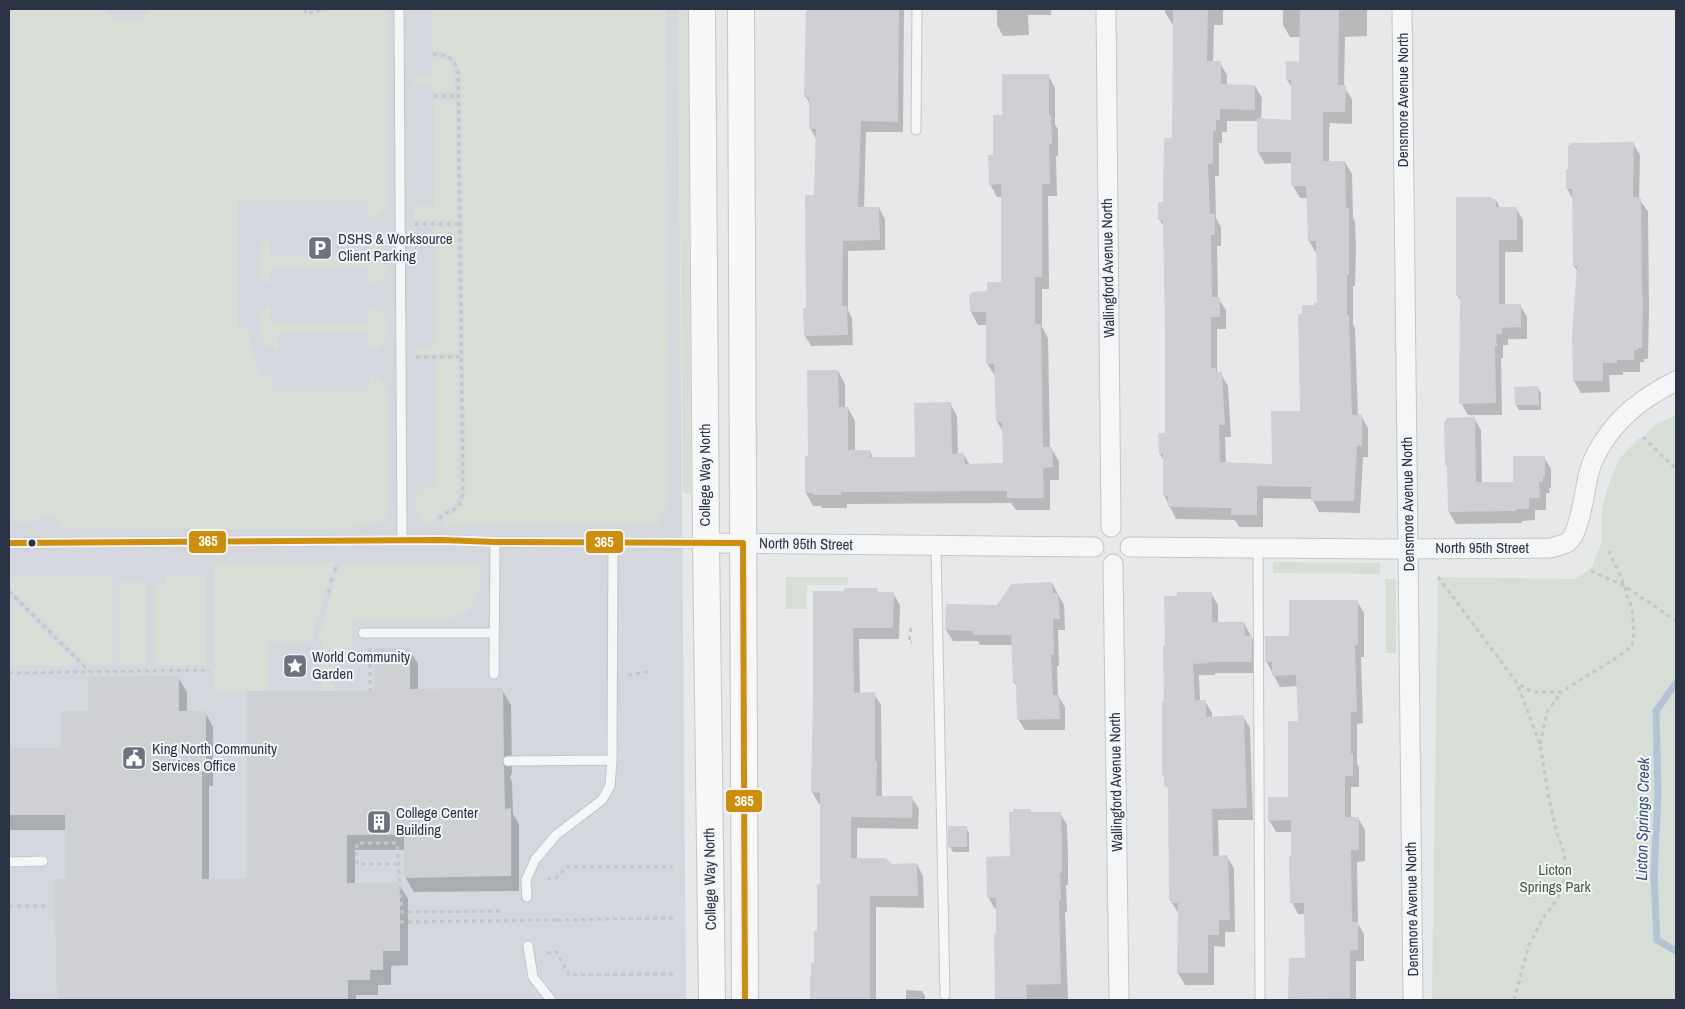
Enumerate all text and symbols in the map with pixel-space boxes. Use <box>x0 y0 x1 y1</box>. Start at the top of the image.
street label: Densmore Avenue North <box>1392 33 1413 167</box>
street label: Wallingford Avenue North <box>1096 198 1119 338</box>
place label: DSHS & Worksource Client Parking <box>338 228 453 266</box>
parking icon: DSHS & Worksource Client Parking <box>307 235 333 261</box>
street label: College Way North <box>694 424 715 526</box>
street label: Densmore Avenue North <box>1396 437 1419 571</box>
line badge: 365 <box>188 530 227 554</box>
line badge: 365 <box>585 530 624 554</box>
text: 365 <box>198 532 218 550</box>
street label: North 95th Street <box>759 532 854 555</box>
text: 365 <box>594 533 614 551</box>
street label: North 95th Street <box>1435 537 1529 558</box>
unlabelled marker <box>27 538 37 548</box>
place label: World Community Garden <box>312 646 411 684</box>
place icon: World Community Garden <box>282 653 308 679</box>
street label: Wallingford Avenue North <box>1104 712 1127 852</box>
place label: King North Community Services Office <box>152 738 278 776</box>
public building icon: King North Community Services Office <box>121 745 147 771</box>
water label: Licton Springs Creek <box>1630 757 1654 881</box>
line badge: 365 <box>725 789 763 813</box>
text: 365 <box>734 792 754 810</box>
place label: College Center Building <box>396 802 478 840</box>
building icon: College Center Building <box>366 809 392 835</box>
street label: College Way North <box>698 827 721 931</box>
street label: Densmore Avenue North <box>1400 842 1423 976</box>
park label: Licton Springs Park <box>1519 859 1591 897</box>

